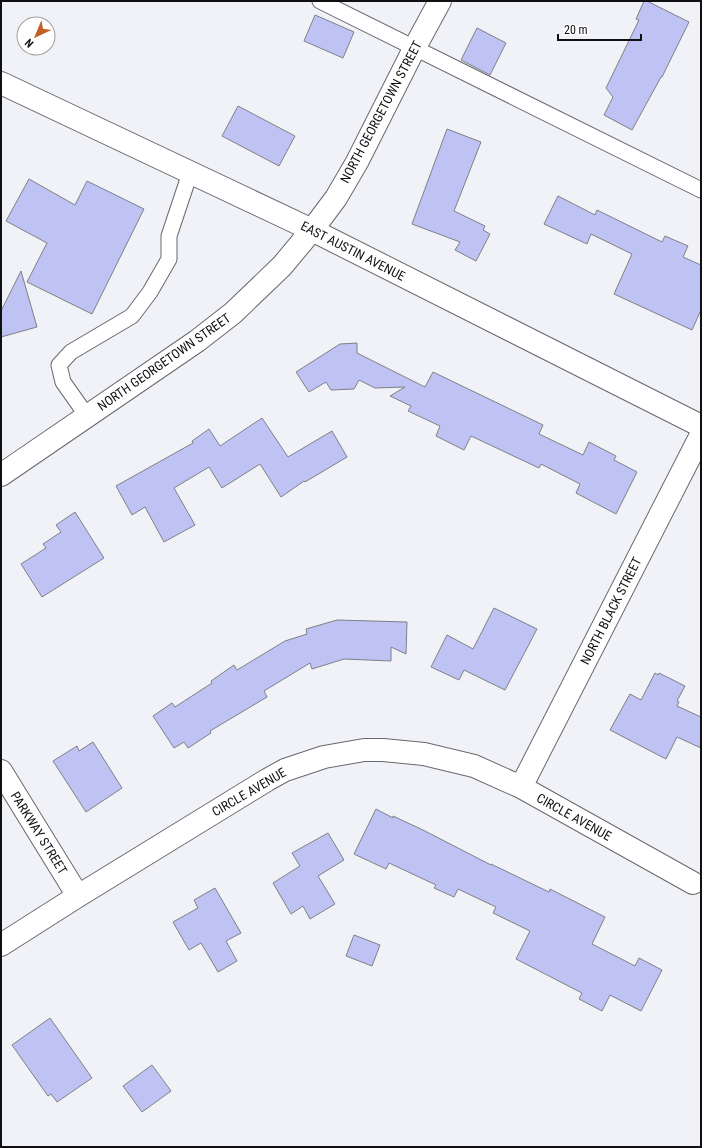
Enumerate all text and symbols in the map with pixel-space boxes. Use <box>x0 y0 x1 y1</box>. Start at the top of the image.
north arrow <box>16 16 56 56</box>
scale bar <box>558 16 641 42</box>
text: 20 m <box>564 23 588 37</box>
text: N <box>22 36 36 50</box>
street label: NORTH GEORGETOWN STREET <box>337 38 425 186</box>
street label: EAST AUSTIN AVENUE <box>298 218 408 284</box>
street label: NORTH GEORGETOWN STREET <box>95 310 234 414</box>
street label: NORTH BLACK STREET <box>577 555 645 667</box>
street label: CIRCLE AVENUE <box>209 765 289 819</box>
street label: PARKWAY STREET <box>8 789 70 877</box>
street label: CIRCLE AVENUE <box>534 790 614 844</box>

